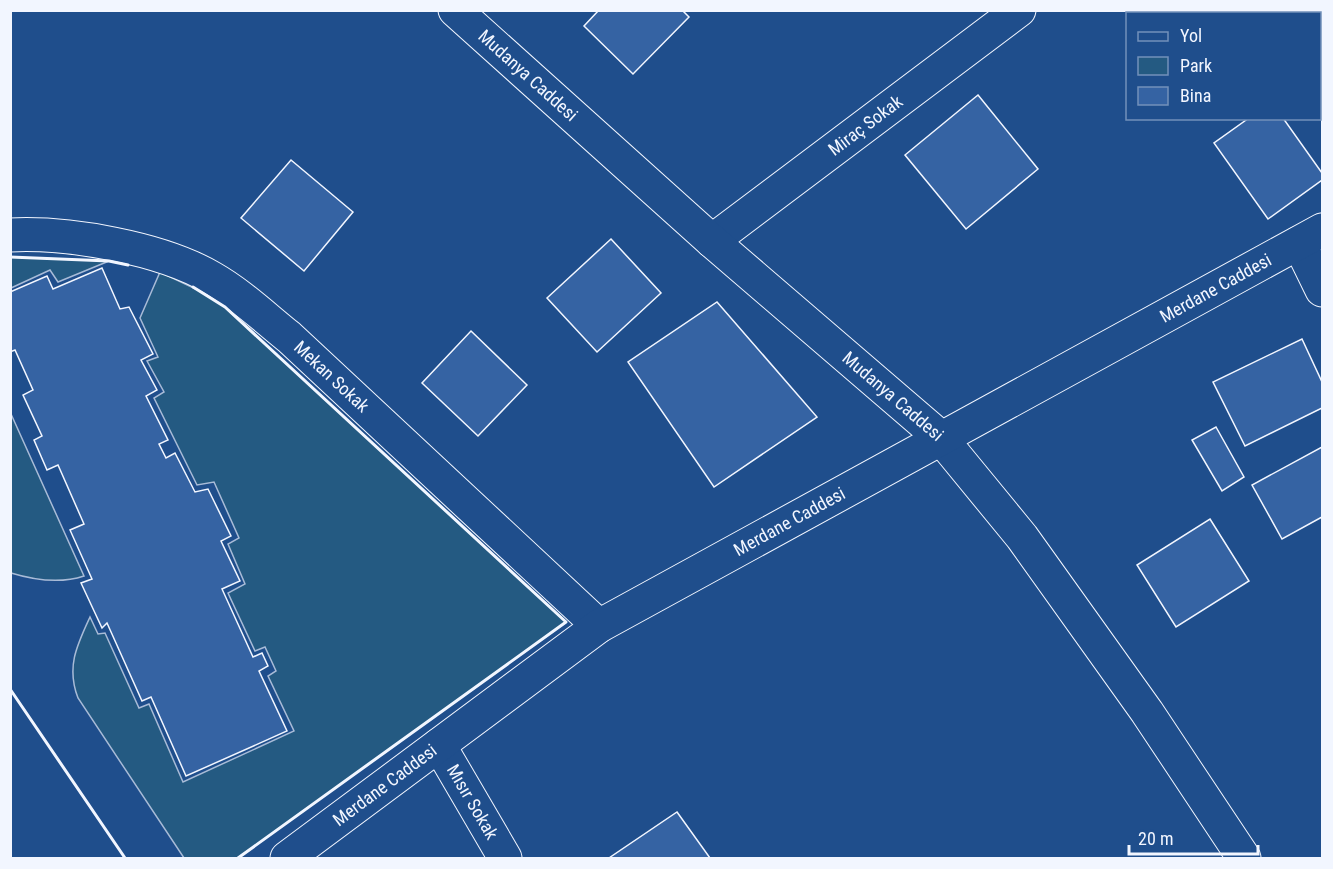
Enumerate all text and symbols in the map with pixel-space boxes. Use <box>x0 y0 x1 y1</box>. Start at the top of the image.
legend <box>1126 12 1321 120</box>
street label: Mudanya Caddesi <box>474 25 582 125</box>
text: Yol <box>1180 25 1202 46</box>
text: Park <box>1180 55 1212 76</box>
text: Bina <box>1180 85 1211 106</box>
street label: Miraç Sokak <box>824 91 906 160</box>
street label: Merdane Caddesi <box>1156 249 1275 327</box>
street label: Mekan Sokak <box>290 336 374 416</box>
street label: Mudanya Caddesi <box>838 347 948 445</box>
street label: Merdane Caddesi <box>730 482 849 560</box>
street label: Merdane Caddesi <box>329 739 441 830</box>
street label: Mısır Sokak <box>443 761 503 843</box>
scale bar <box>1129 818 1258 856</box>
text: 20 m <box>1138 828 1173 849</box>

